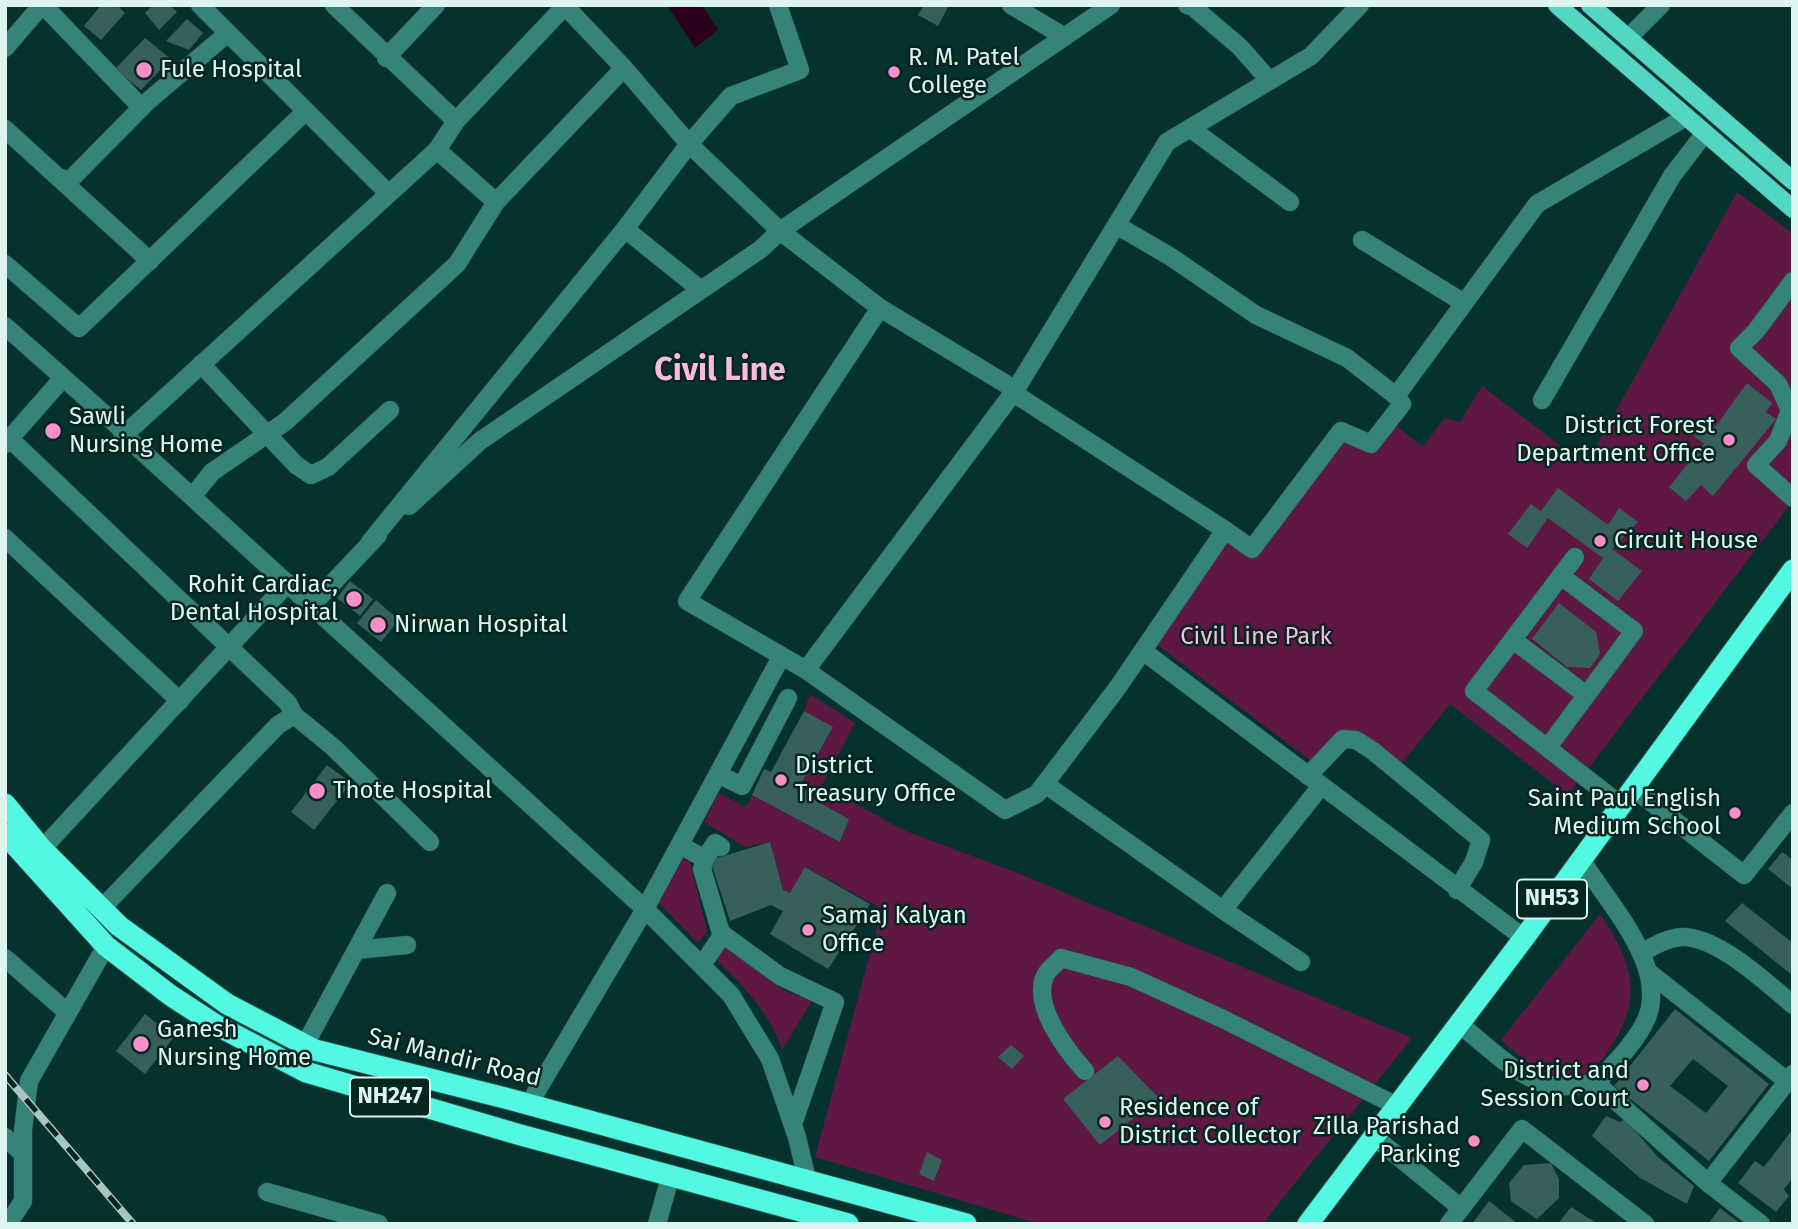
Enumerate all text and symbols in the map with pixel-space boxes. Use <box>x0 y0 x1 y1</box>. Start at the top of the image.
place label: R. M. Patel College <box>908 44 1020 100</box>
place label: Fule Hospital <box>160 56 302 84</box>
marker: Fule Hospital <box>134 60 154 80</box>
marker: R. M. Patel College <box>886 64 902 80</box>
district label: Civil Line <box>654 352 786 390</box>
place label: Sawli Nursing Home <box>69 403 223 459</box>
place label: District Forest Department Office <box>1516 412 1715 468</box>
marker: Sawli Nursing Home <box>43 421 63 441</box>
marker: District Forest Department Office <box>1721 432 1737 448</box>
place label: Circuit House <box>1614 527 1758 555</box>
marker: Circuit House <box>1592 533 1608 549</box>
place label: Rohit Cardiac, Dental Hospital <box>170 571 338 627</box>
marker: Rohit Cardiac, Dental Hospital <box>344 589 364 609</box>
place label: Nirwan Hospital <box>394 611 568 639</box>
marker: Nirwan Hospital <box>368 615 388 635</box>
park label: Civil Line Park <box>1180 623 1332 651</box>
place label: District Treasury Office <box>795 752 956 808</box>
marker: District Treasury Office <box>773 772 789 788</box>
place label: Thote Hospital <box>333 777 492 805</box>
marker: Thote Hospital <box>307 781 327 801</box>
place label: Saint Paul English Medium School <box>1528 785 1721 841</box>
marker: Saint Paul English Medium School <box>1727 805 1743 821</box>
road number: NH53 <box>1517 879 1587 918</box>
place label: Samaj Kalyan Office <box>822 902 967 958</box>
marker: Samaj Kalyan Office <box>800 922 816 938</box>
place label: Ganesh Nursing Home <box>157 1016 311 1072</box>
street label: Sai Mandir Road <box>365 1023 543 1093</box>
marker: Ganesh Nursing Home <box>131 1034 151 1054</box>
place label: District and Session Court <box>1481 1057 1629 1113</box>
marker: District and Session Court <box>1635 1077 1651 1093</box>
road number: NH247 <box>350 1078 430 1116</box>
place label: Residence of District Collector <box>1119 1094 1301 1150</box>
place label: Zilla Parishad Parking <box>1313 1113 1460 1169</box>
marker: Residence of District Collector <box>1097 1114 1113 1130</box>
marker: Zilla Parishad Parking <box>1466 1133 1482 1149</box>

